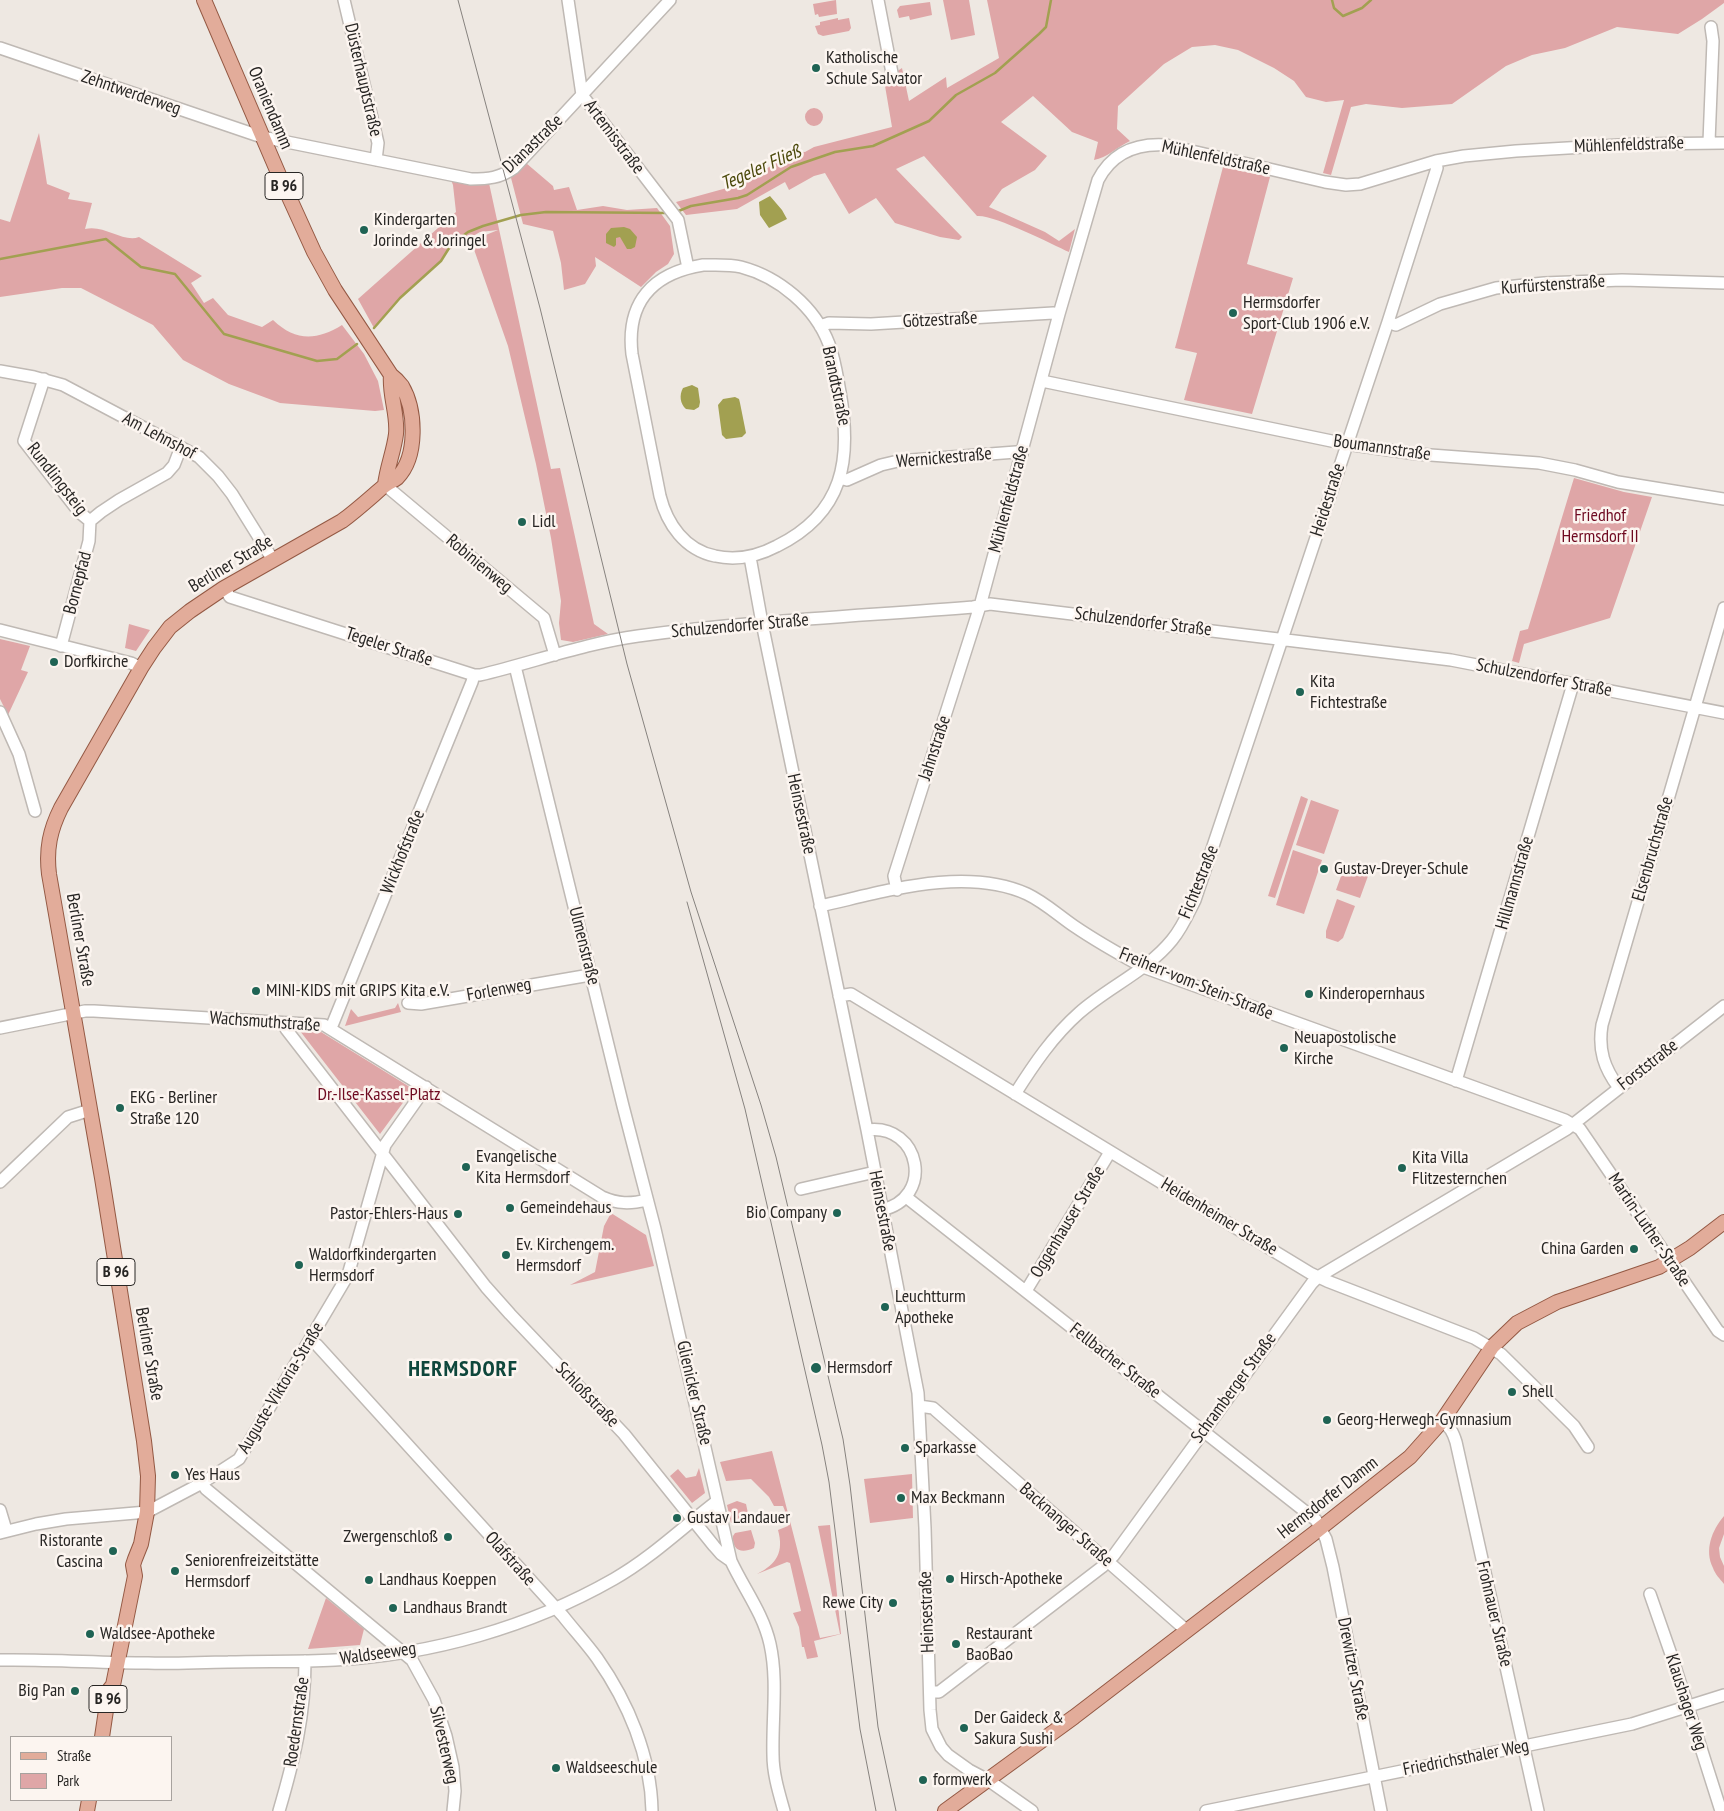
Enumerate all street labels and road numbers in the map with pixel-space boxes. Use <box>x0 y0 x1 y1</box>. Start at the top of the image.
street label: Düsterhauptstraße <box>339 21 387 139</box>
street label: Oraniendamm <box>243 63 297 153</box>
street label: Zehntwerderweg <box>78 66 184 120</box>
street label: Artemisstraße <box>579 96 649 178</box>
street label: Dianastraße <box>499 110 567 178</box>
street label: Mühlenfeldstraße <box>1574 132 1684 158</box>
street label: Mühlenfeldstraße <box>1160 136 1272 180</box>
road number: B 96 <box>265 172 303 200</box>
street label: Kurfürstenstraße <box>1500 271 1606 299</box>
street label: Götzestraße <box>902 307 978 333</box>
street label: Brandtstraße <box>817 344 855 428</box>
street label: Am Lehnshof <box>119 408 199 464</box>
street label: Boumannstraße <box>1332 430 1432 466</box>
street label: Rundlingsteig <box>22 438 92 520</box>
street label: Wernickestraße <box>895 443 993 473</box>
street label: Mühlenfeldstraße <box>984 443 1034 555</box>
street label: Heidestraße <box>1306 461 1350 539</box>
street label: Robinienweg <box>441 530 517 598</box>
street label: Berliner Straße <box>185 531 277 597</box>
street label: Bornepfad <box>59 549 97 617</box>
street label: Schulzendorfer Straße <box>1073 603 1213 641</box>
street label: Schulzendorfer Straße <box>670 609 810 643</box>
street label: Tegeler Straße <box>343 623 435 671</box>
street label: Schulzendorfer Straße <box>1474 654 1614 702</box>
street label: Jahnstraße <box>914 713 956 783</box>
street label: Heinsestraße <box>782 772 820 856</box>
street label: Elsenbruchstraße <box>1628 794 1678 904</box>
street label: Wickhofstraße <box>376 807 430 897</box>
street label: Hillmannstraße <box>1491 834 1539 932</box>
street label: Fichtestraße <box>1175 842 1223 922</box>
street label: Berliner Straße <box>61 892 99 988</box>
street label: Ulmenstraße <box>564 905 604 987</box>
street label: Freiherr-vom-Stein-Straße <box>1116 943 1276 1025</box>
street label: Forlenweg <box>465 974 533 1006</box>
street label: Wachsmuthstraße <box>209 1007 321 1037</box>
street label: Forststraße <box>1614 1035 1682 1095</box>
street label: Oggenhauser Straße <box>1026 1162 1110 1282</box>
street label: Heinsestraße <box>864 1169 900 1253</box>
street label: Martin-Luther-Straße <box>1603 1169 1695 1291</box>
street label: Heidenheimer Straße <box>1157 1174 1281 1260</box>
road number: B 96 <box>97 1258 135 1286</box>
street label: Berliner Straße <box>130 1306 168 1402</box>
street label: Auguste-Viktoria-Straße <box>233 1318 329 1458</box>
street label: Fellbacher Straße <box>1065 1319 1165 1403</box>
street label: Schramberger Straße <box>1187 1329 1281 1447</box>
street label: Glienicker Straße <box>671 1339 717 1447</box>
street label: Schloßstraße <box>551 1358 623 1432</box>
street label: Hermsdorfer Damm <box>1274 1452 1382 1544</box>
street label: Backnanger Straße <box>1015 1478 1117 1572</box>
street label: Olafstraße <box>480 1528 540 1590</box>
street label: Frohnauer Straße <box>1471 1559 1517 1669</box>
street label: Heinsestraße <box>915 1571 939 1653</box>
street label: Drewitzer Straße <box>1332 1616 1374 1722</box>
street label: Waldseeweg <box>338 1638 418 1670</box>
street label: Klaushager Weg <box>1660 1651 1712 1753</box>
street label: Roedernstraße <box>280 1676 314 1768</box>
road number: B 96 <box>89 1686 127 1712</box>
street label: Silvesterweg <box>425 1704 463 1786</box>
street label: Friedrichsthaler Weg <box>1401 1735 1531 1781</box>

